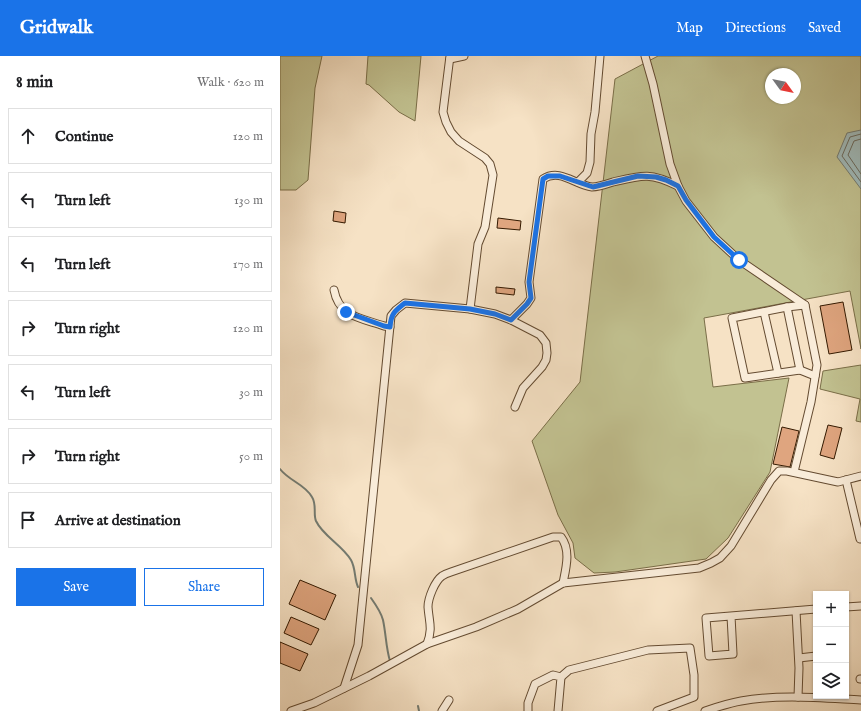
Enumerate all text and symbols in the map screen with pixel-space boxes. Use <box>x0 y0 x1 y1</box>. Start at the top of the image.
text: Gridwalk <box>20 16 93 40</box>
text: Map <box>676 19 703 37</box>
text: Directions <box>725 19 786 37</box>
text: Saved <box>808 19 841 37</box>
north arrow <box>765 68 801 104</box>
text: 8 min <box>16 72 53 93</box>
text: Walk · 620 m <box>197 74 264 91</box>
icon: ahead <box>17 125 39 147</box>
text: Continue <box>55 127 113 146</box>
text: 120 m <box>233 128 263 145</box>
icon: left <box>17 189 39 211</box>
text: Turn left <box>55 191 111 210</box>
text: 130 m <box>234 192 263 209</box>
route start <box>730 251 748 269</box>
icon: left <box>17 253 39 275</box>
text: Turn left <box>55 255 111 274</box>
text: 170 m <box>233 256 263 273</box>
route end <box>337 303 355 321</box>
icon: right <box>17 317 39 339</box>
text: Turn right <box>55 319 120 338</box>
text: 120 m <box>233 320 263 337</box>
icon: left <box>17 381 39 403</box>
text: Turn left <box>55 383 111 402</box>
text: 30 m <box>239 384 263 401</box>
icon: right <box>17 445 39 467</box>
text: Turn right <box>55 447 120 466</box>
text: 50 m <box>239 448 263 465</box>
icon: arrive <box>17 509 39 531</box>
text: Arrive at destination <box>55 511 181 530</box>
button: Save <box>16 568 136 606</box>
button: Share <box>144 568 264 606</box>
map controls <box>813 591 849 699</box>
button: + <box>813 591 849 627</box>
button: − <box>813 627 849 663</box>
button: layers <box>813 663 849 699</box>

